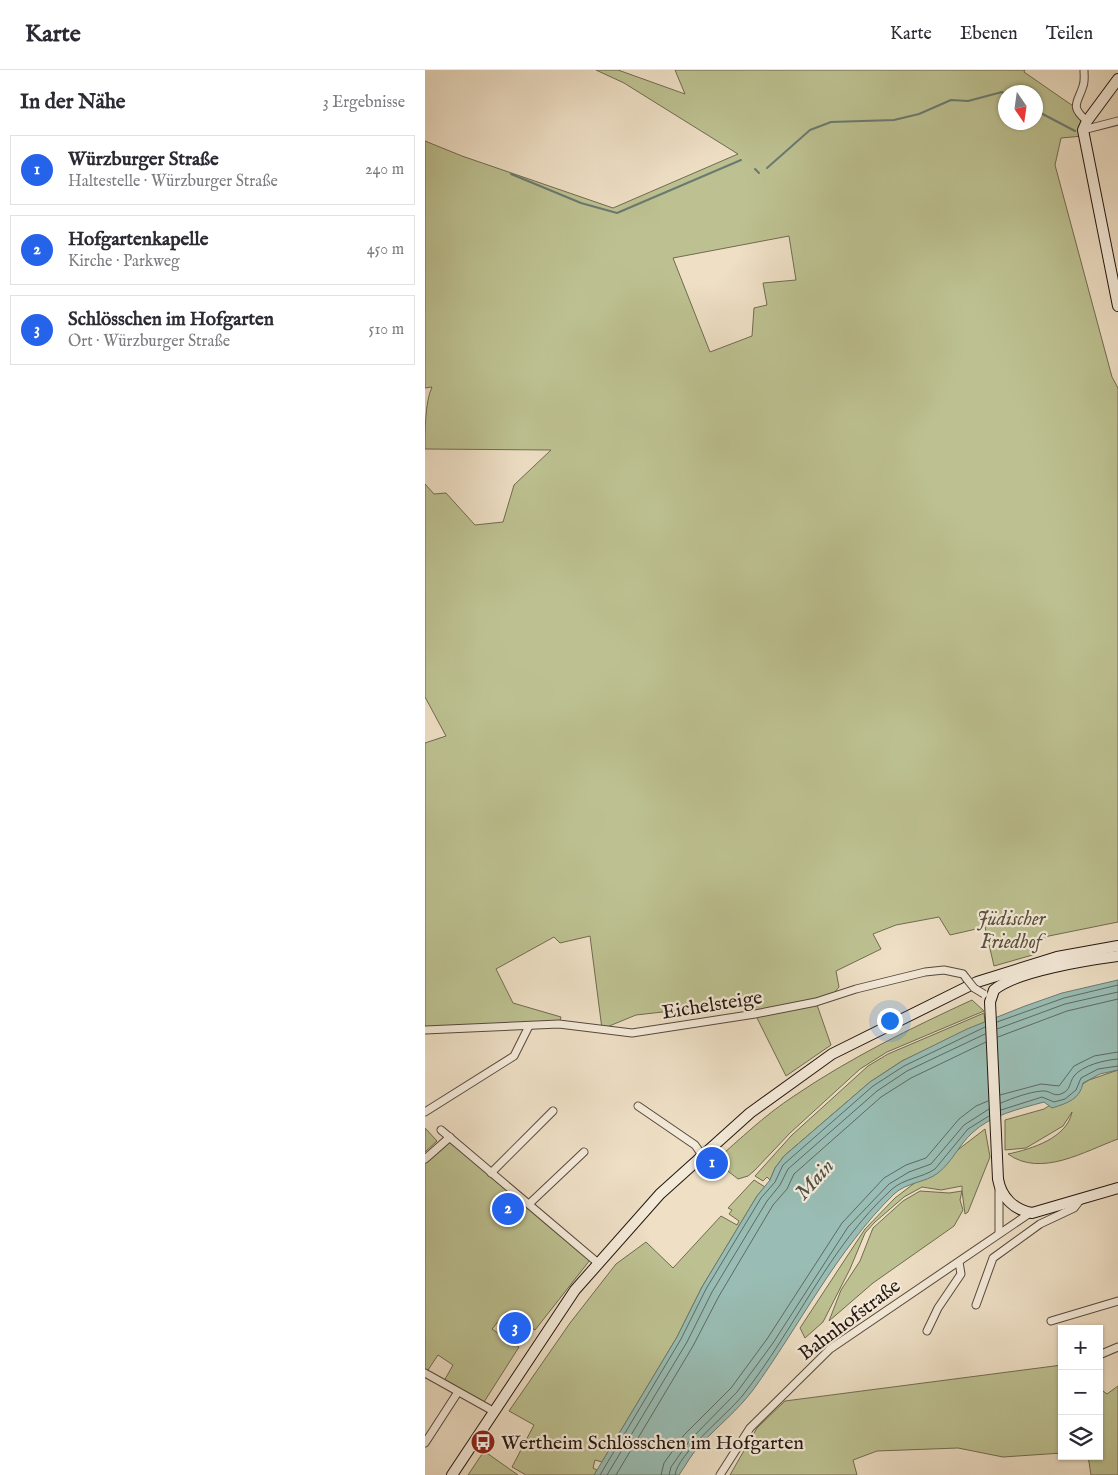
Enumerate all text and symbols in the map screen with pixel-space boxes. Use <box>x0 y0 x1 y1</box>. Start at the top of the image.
text: Karte <box>25 19 81 50</box>
text: Karte <box>890 23 932 46</box>
text: Ebenen <box>960 23 1018 46</box>
text: Teilen <box>1046 23 1093 46</box>
north arrow <box>998 85 1043 130</box>
text: In der Nähe <box>20 89 126 116</box>
text: 3 Ergebnisse <box>323 93 405 113</box>
text: Würzburger Straße <box>68 148 219 172</box>
text: 1 <box>34 160 40 180</box>
text: 240 m <box>365 160 404 180</box>
text: Haltestelle · Würzburger Straße <box>68 172 278 192</box>
text: Hofgartenkapelle <box>68 228 208 252</box>
text: 2 <box>33 240 41 260</box>
text: 450 m <box>367 240 404 260</box>
text: Kirche · Parkweg <box>68 252 180 272</box>
text: Schlösschen im Hofgarten <box>68 308 274 332</box>
text: 3 <box>34 320 40 340</box>
text: 510 m <box>369 320 404 340</box>
text: Ort · Würzburger Straße <box>68 332 230 352</box>
park label: Jüdischer Friedhof <box>977 907 1047 955</box>
street label: Eichelsteige <box>660 985 764 1026</box>
your location <box>877 1008 903 1034</box>
pin: 1 <box>696 1144 728 1182</box>
water label: Main <box>790 1154 841 1206</box>
pin: 2 <box>492 1190 524 1228</box>
street label: Bahnhofstraße <box>794 1274 906 1367</box>
pin: 3 <box>499 1309 531 1347</box>
map controls <box>1058 1325 1103 1460</box>
button: + <box>1058 1325 1103 1370</box>
button: − <box>1058 1370 1103 1415</box>
button: layers <box>1058 1415 1103 1460</box>
bus stop icon: Wertheim Schlösschen im Hofgarten <box>470 1429 496 1455</box>
place label: Wertheim Schlösschen im Hofgarten <box>501 1431 804 1456</box>

